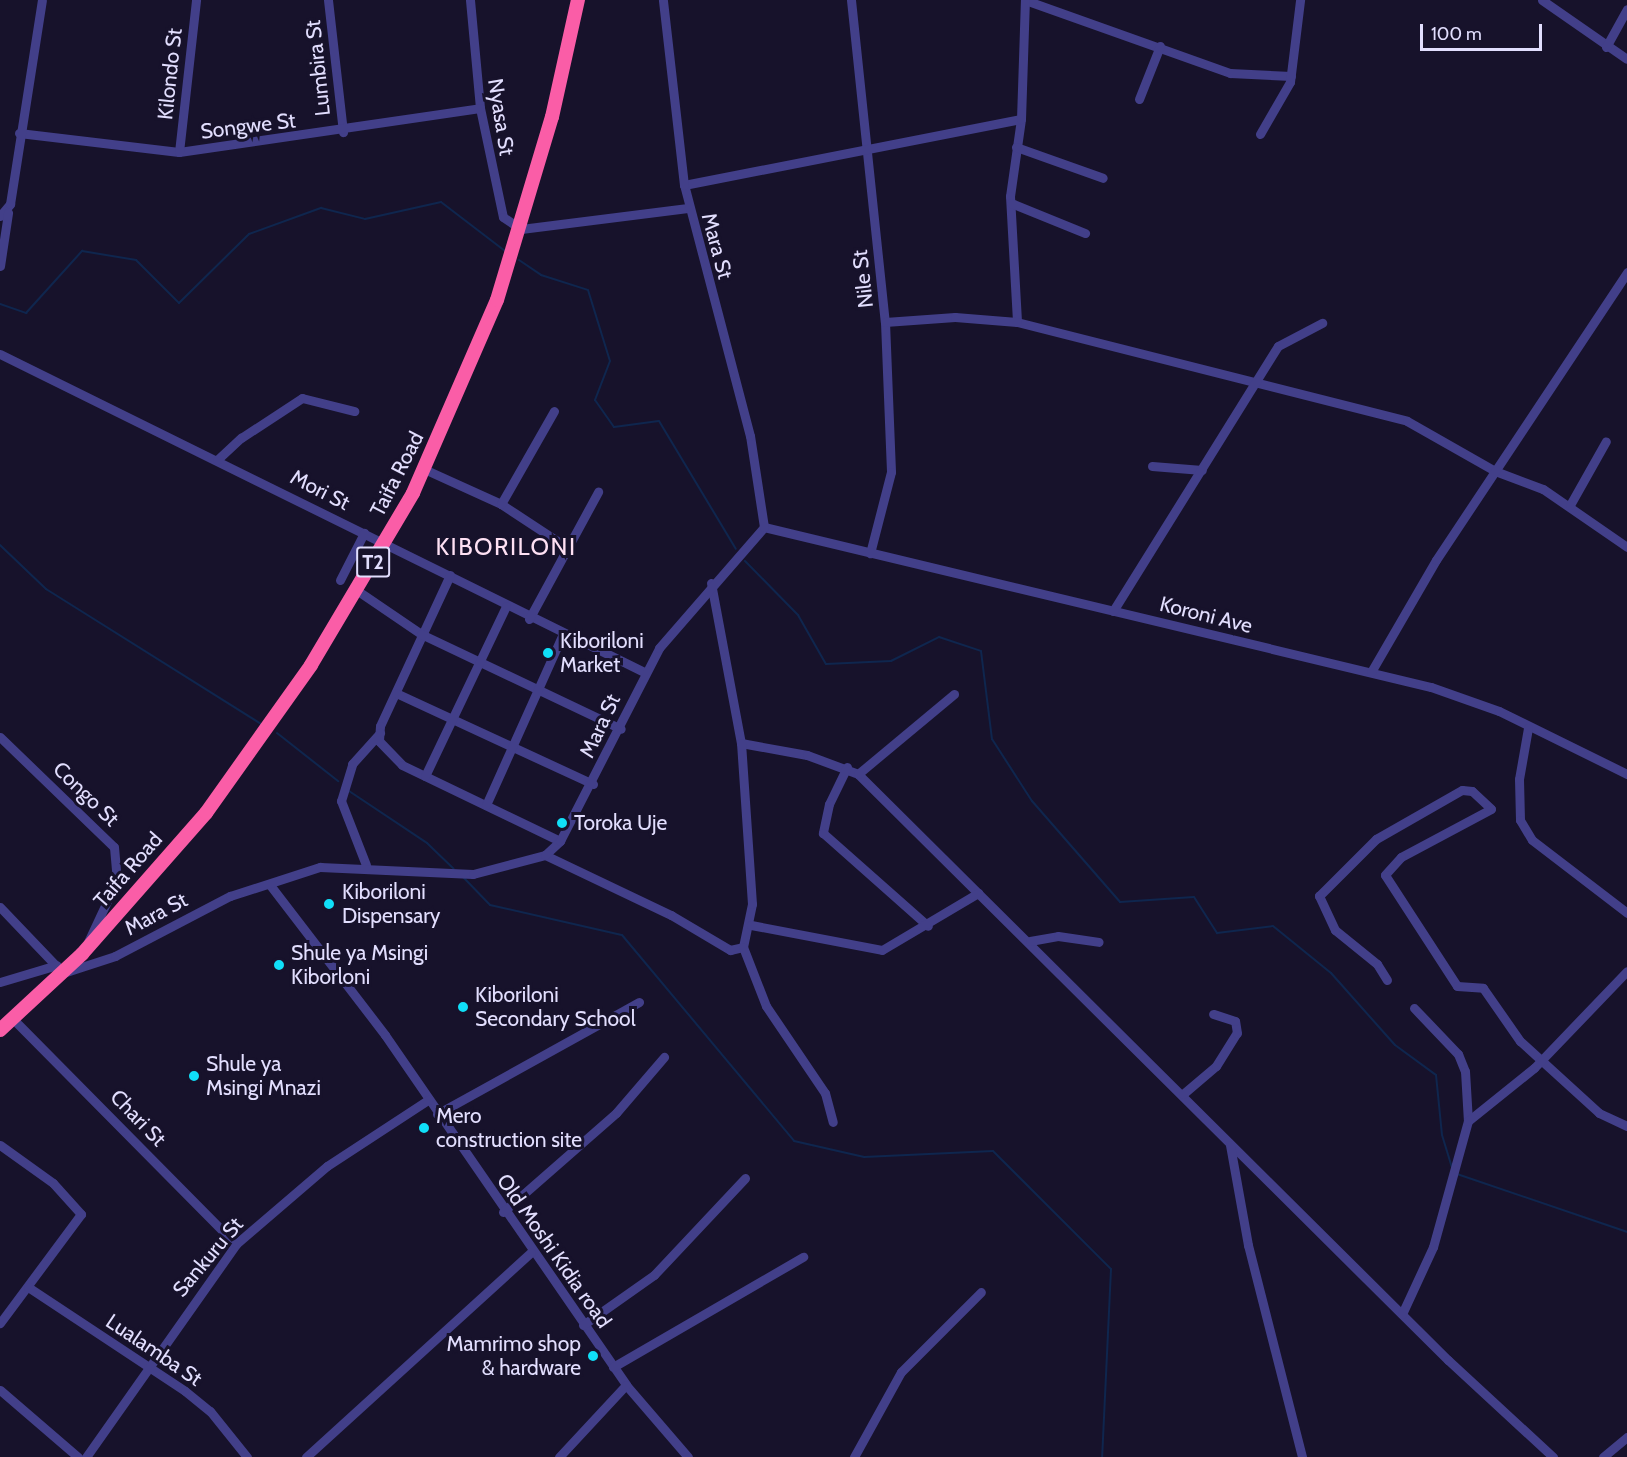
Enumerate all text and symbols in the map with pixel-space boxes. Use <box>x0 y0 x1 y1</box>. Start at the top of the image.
scale bar <box>1423 12 1544 50</box>
street label: Lumbira St <box>300 19 336 117</box>
text: 100 m <box>1431 23 1482 45</box>
street label: Kilondo St <box>153 27 187 121</box>
street label: Nyasa St <box>482 77 520 157</box>
street label: Songwe St <box>199 108 297 144</box>
street label: Mara St <box>696 210 738 282</box>
street label: Nile St <box>847 249 879 309</box>
street label: Taifa Road <box>365 427 429 521</box>
street label: Mori St <box>286 464 354 516</box>
district label: KIBORILONI <box>435 533 577 561</box>
road number: T2 <box>355 545 391 579</box>
street label: Koroni Ave <box>1157 591 1255 639</box>
place label: Kiboriloni Market <box>560 628 644 678</box>
marker: Kiboriloni Market <box>541 646 555 660</box>
street label: Mara St <box>574 690 626 762</box>
street label: Congo St <box>48 757 124 831</box>
place label: Toroka Uje <box>574 810 667 836</box>
marker: Toroka Uje <box>555 816 569 830</box>
street label: Taifa Road <box>88 827 168 913</box>
place label: Kiboriloni Dispensary <box>342 879 440 929</box>
street label: Mara St <box>120 887 192 941</box>
marker: Kiboriloni Dispensary <box>320 895 338 913</box>
place label: Shule ya Msingi Kiborloni <box>291 940 428 990</box>
marker: Shule ya Msingi Kiborloni <box>272 958 286 972</box>
place label: Kiboriloni Secondary School <box>475 982 636 1032</box>
marker: Kiboriloni Secondary School <box>456 1000 470 1014</box>
place label: Shule ya Msingi Mnazi <box>206 1051 321 1101</box>
marker: Shule ya Msingi Mnazi <box>187 1069 201 1083</box>
street label: Chari St <box>105 1084 171 1152</box>
place label: Mero construction site <box>436 1103 582 1153</box>
marker: Mero construction site <box>417 1121 431 1135</box>
street label: Old Moshi Kidia road <box>491 1169 617 1333</box>
street label: Sankuru St <box>168 1212 248 1302</box>
street label: Lualamba St <box>101 1309 207 1391</box>
place label: Mamrimo shop & hardware <box>446 1331 581 1381</box>
marker: Mamrimo shop & hardware <box>586 1349 600 1363</box>

